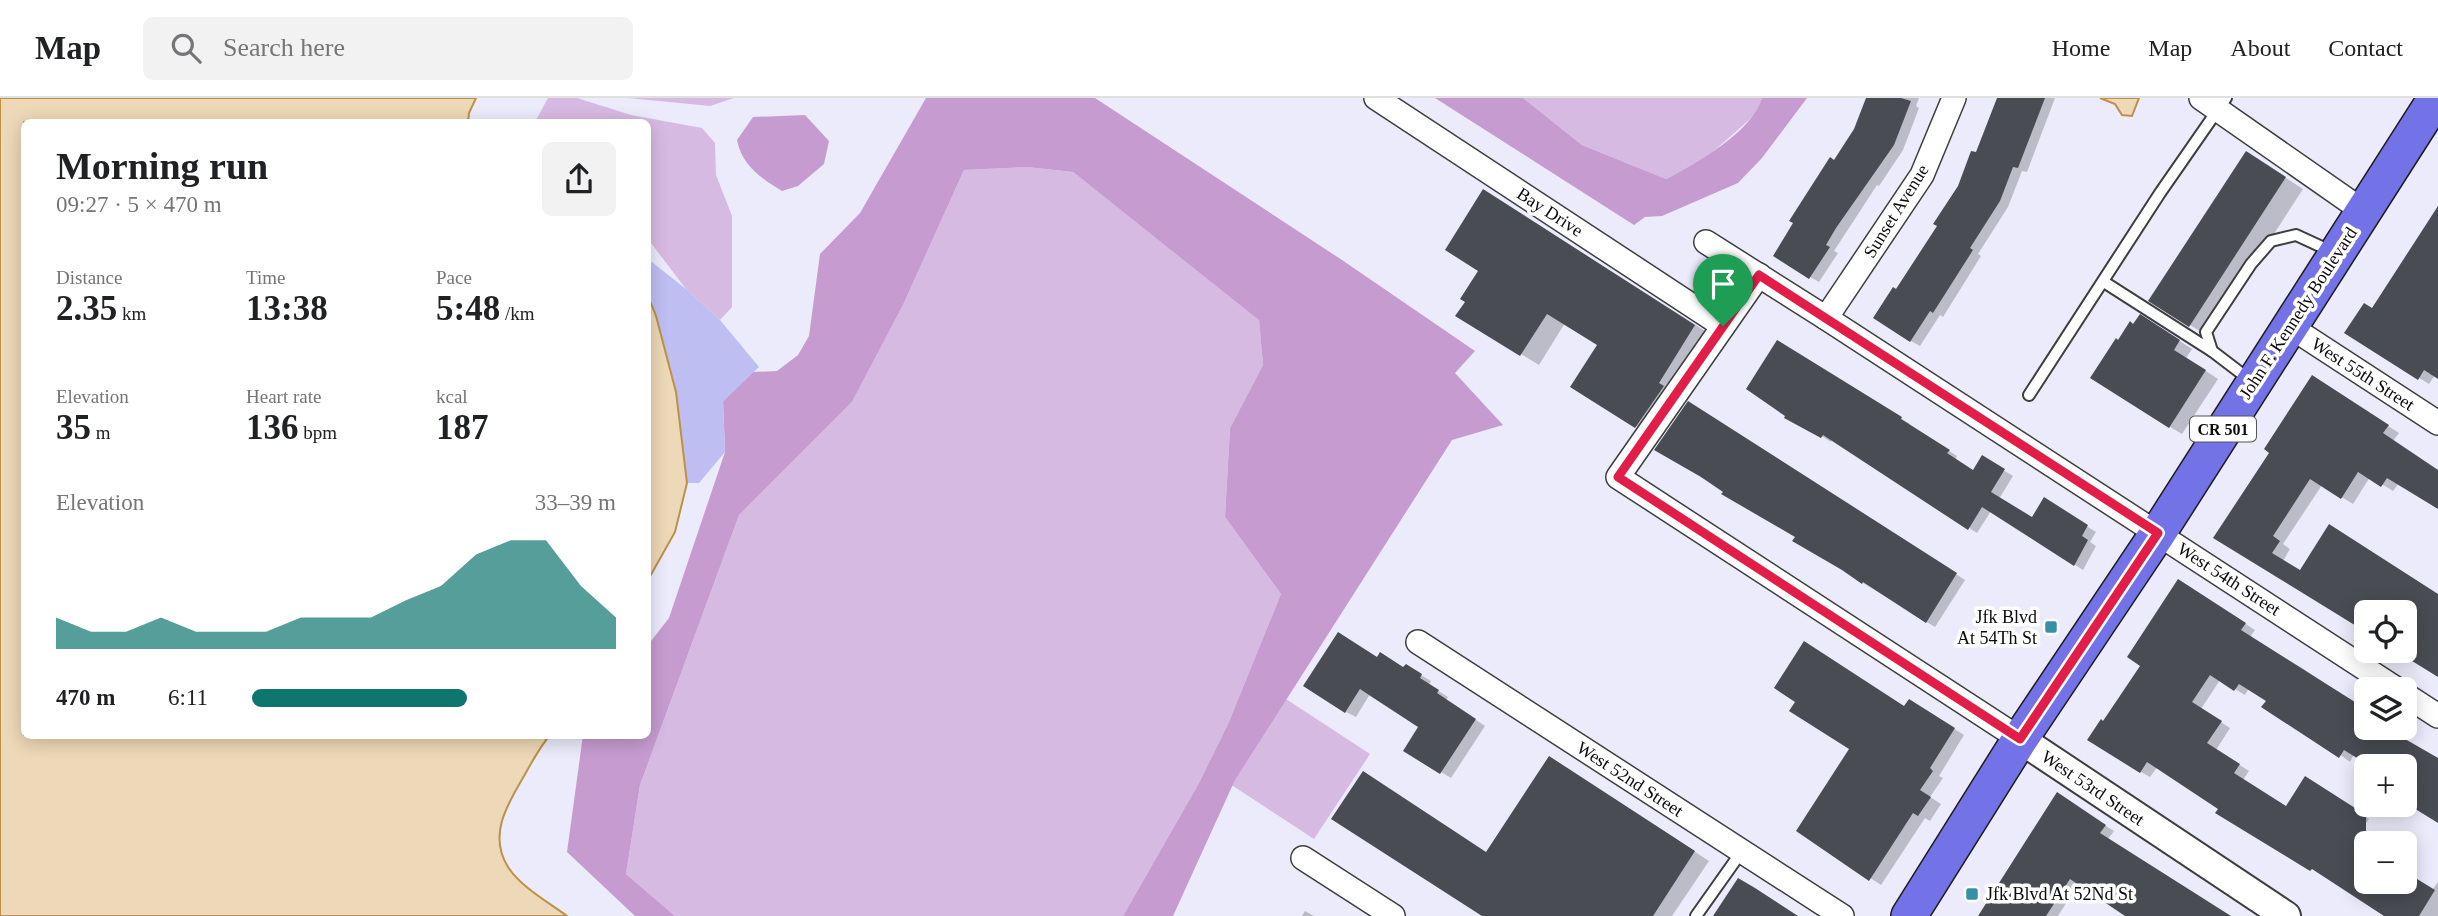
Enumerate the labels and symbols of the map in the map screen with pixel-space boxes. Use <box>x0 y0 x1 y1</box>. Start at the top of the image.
street label: Sunset Avenue <box>1859 161 1933 261</box>
street label: Bay Drive <box>1513 183 1587 241</box>
street label: John F. Kennedy Boulevard <box>2235 223 2361 403</box>
pin <box>1693 254 1753 326</box>
street label: West 55th Street <box>2308 333 2418 415</box>
road number: CR 501 <box>2190 416 2256 442</box>
street label: West 54th Street <box>2174 538 2284 620</box>
place label: Jfk Blvd At 54Th St <box>1957 607 2037 648</box>
marker: Jfk Blvd At 54Th St <box>2043 619 2059 635</box>
street label: West 52nd Street <box>1573 737 1687 821</box>
street label: West 53rd Street <box>2038 746 2148 830</box>
place label: Jfk Blvd At 52Nd St <box>1986 884 2133 904</box>
marker: Jfk Blvd At 52Nd St <box>1964 886 1980 902</box>

